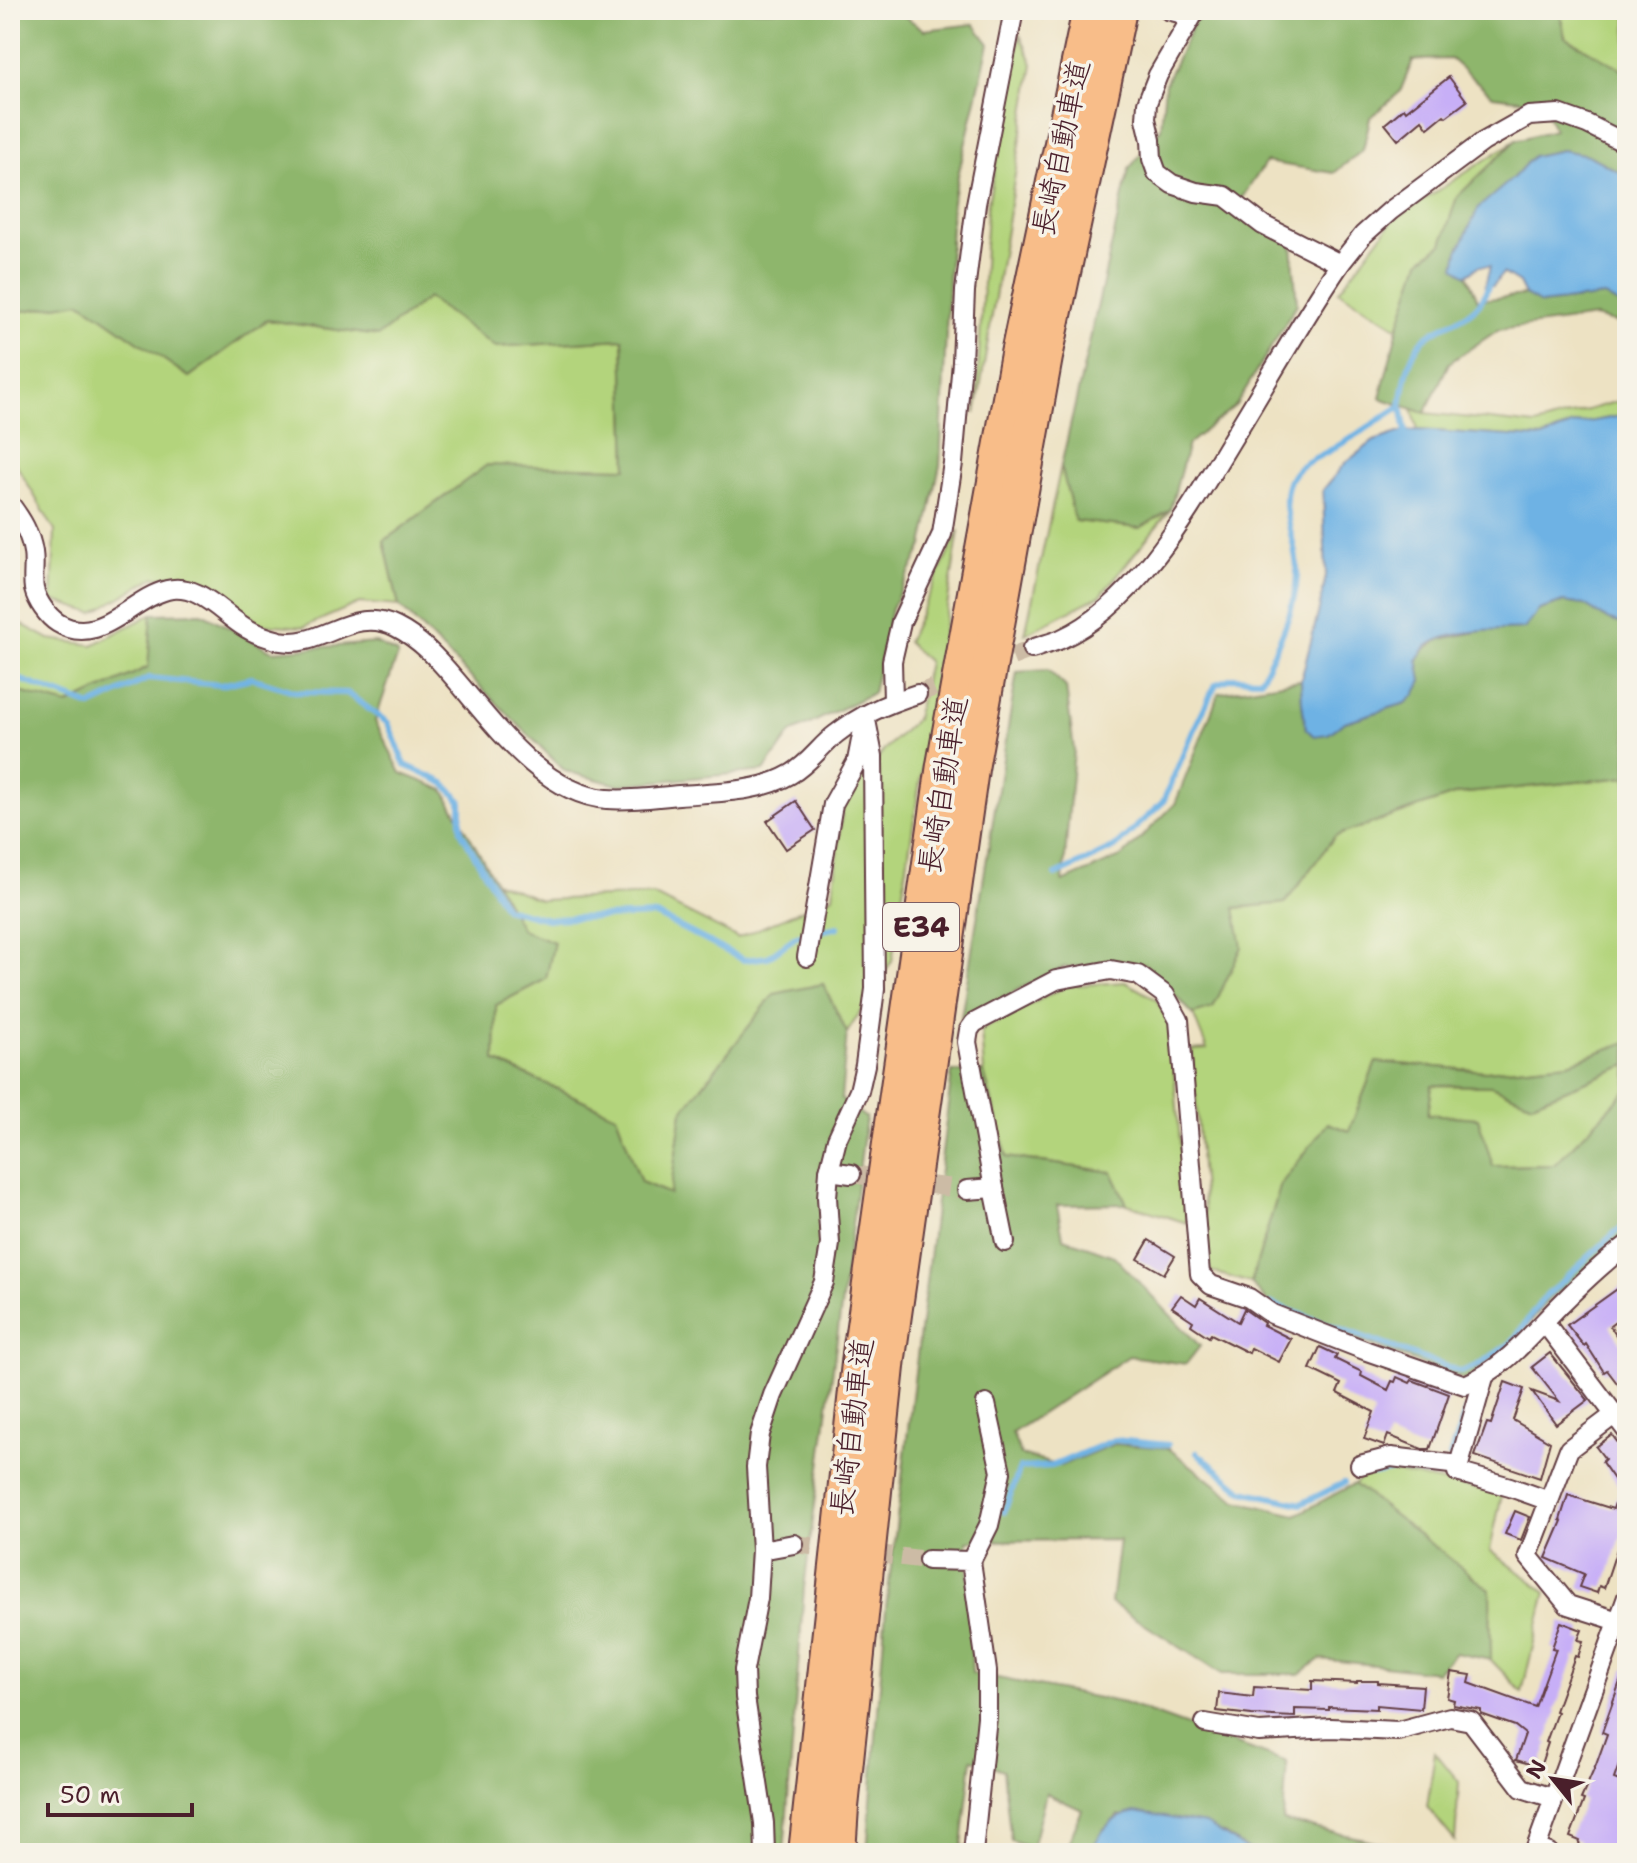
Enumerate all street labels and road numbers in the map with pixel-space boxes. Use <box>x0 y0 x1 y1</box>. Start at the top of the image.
street label: 長崎自動車道 <box>1022 56 1099 240</box>
street label: 長崎自動車道 <box>908 693 977 877</box>
road number: E34 <box>883 903 959 951</box>
street label: 長崎自動車道 <box>820 1335 883 1519</box>

